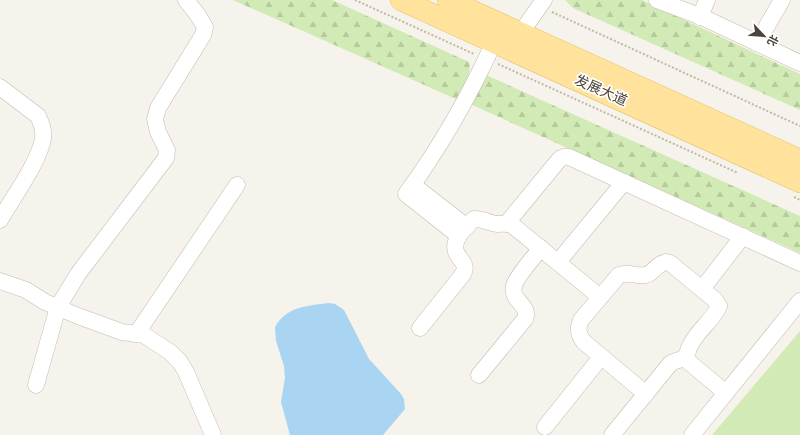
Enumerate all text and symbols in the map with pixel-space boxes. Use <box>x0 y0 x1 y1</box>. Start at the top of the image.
north arrow <box>744 16 784 56</box>
text: 北 <box>765 33 781 48</box>
street label: 发展大道 <box>572 71 630 109</box>

